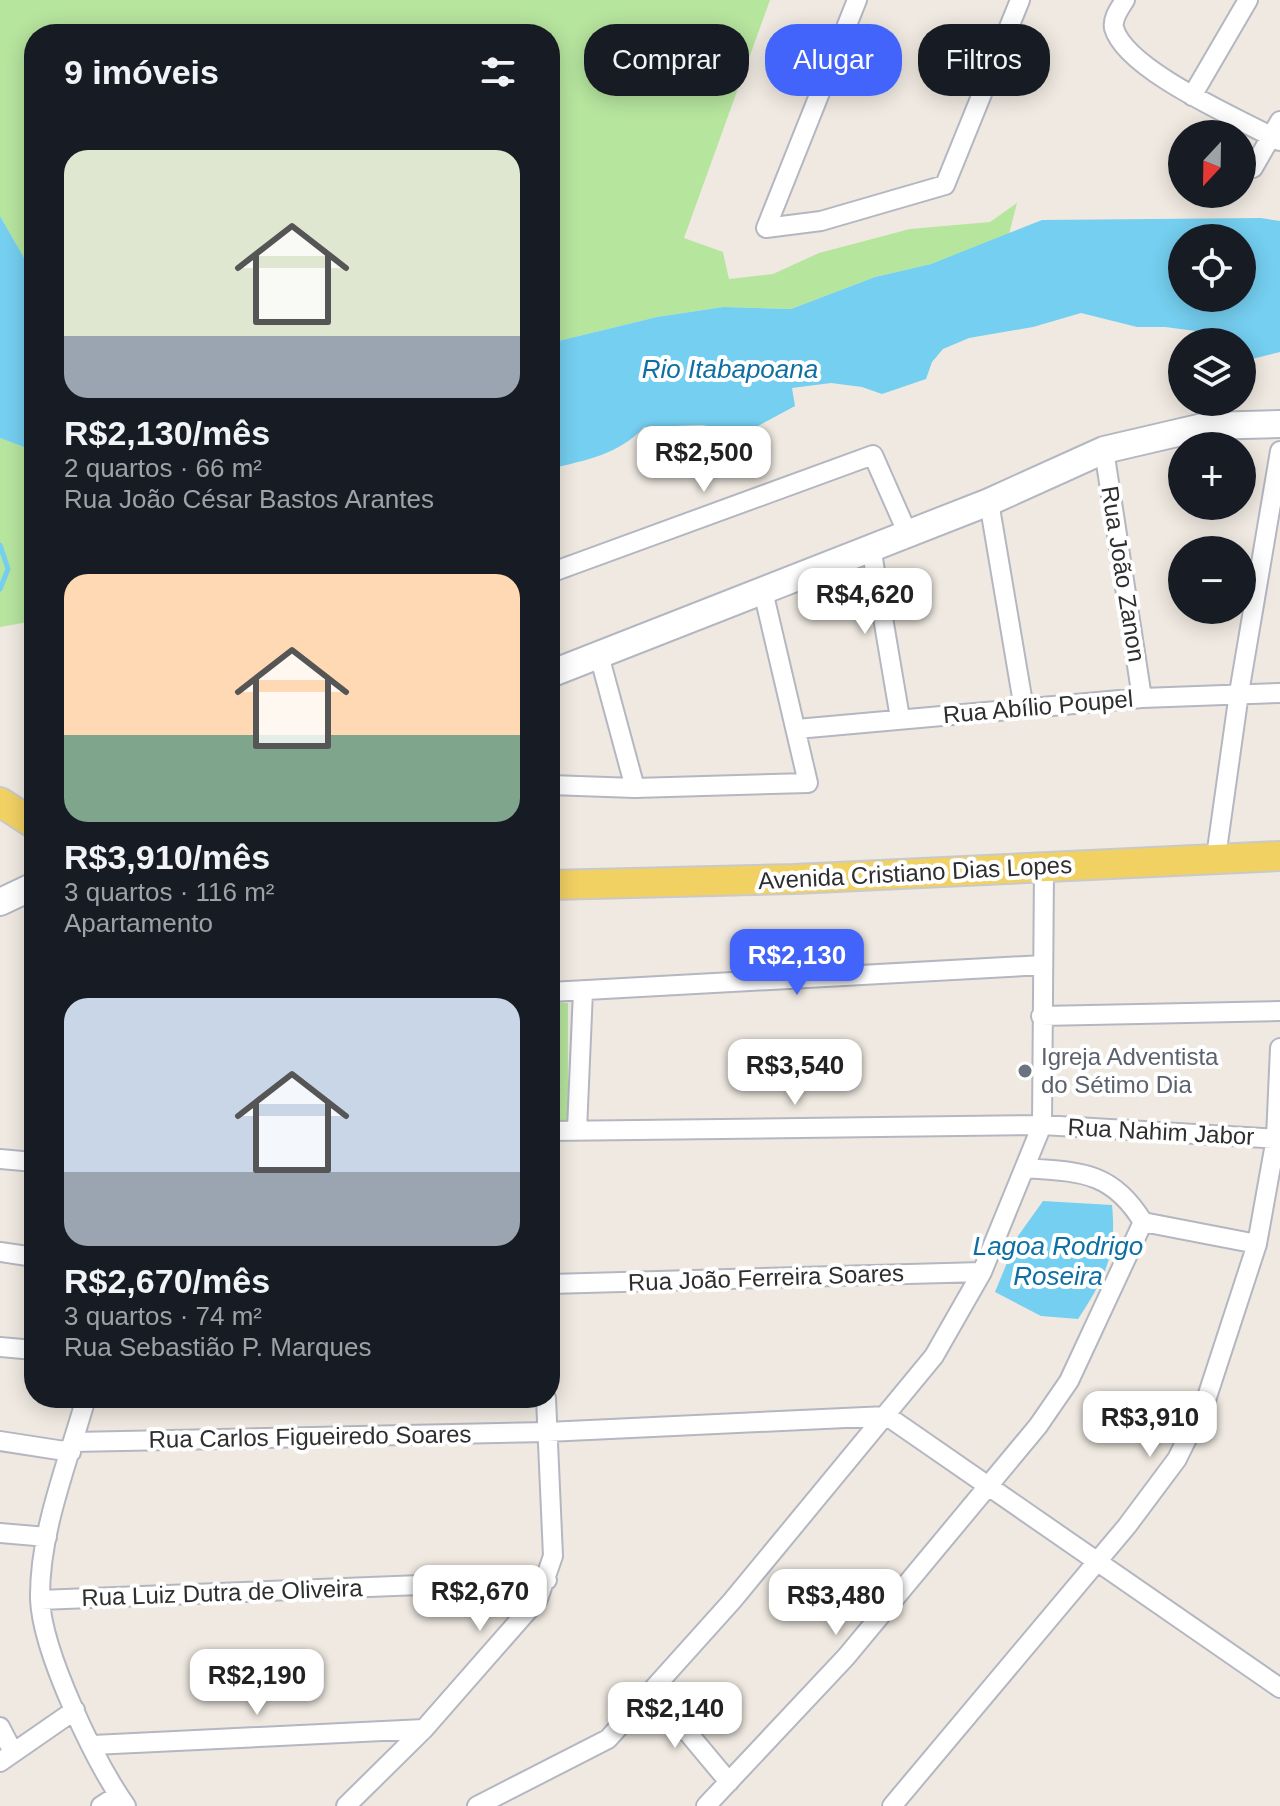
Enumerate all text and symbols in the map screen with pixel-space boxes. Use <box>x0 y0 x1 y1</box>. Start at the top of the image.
chip: Comprar <box>584 24 749 96</box>
chip: Alugar <box>765 24 902 96</box>
chip: Filtros <box>918 24 1050 96</box>
icon: filters <box>476 50 520 94</box>
text: 9 imóveis <box>64 53 219 91</box>
north arrow <box>1168 120 1256 208</box>
map controls <box>1168 120 1256 624</box>
icon: home <box>220 202 364 346</box>
button: locate <box>1168 224 1256 312</box>
button: layers <box>1168 328 1256 416</box>
water label: Rio Itabapoana <box>642 354 818 384</box>
text: R$2,130/mês <box>64 414 270 452</box>
pin: R$2,500 <box>630 426 778 494</box>
button: + <box>1168 432 1256 520</box>
text: R$2,500 <box>655 437 753 467</box>
text: 2 quartos · 66 m² <box>64 453 262 483</box>
text: Rua João César Bastos Arantes <box>64 484 434 514</box>
street label: Rua João Zanon <box>1096 484 1151 664</box>
button: − <box>1168 536 1256 624</box>
pin: R$4,620 <box>791 568 939 636</box>
text: R$4,620 <box>816 579 914 609</box>
icon: home <box>220 626 364 770</box>
street label: Rua Abílio Poupel <box>942 685 1134 728</box>
text: R$3,910/mês <box>64 838 270 876</box>
street label: Avenida Cristiano Dias Lopes <box>757 851 1073 894</box>
text: 3 quartos · 116 m² <box>64 877 275 907</box>
text: Apartamento <box>64 908 213 938</box>
pin: R$2,130 <box>723 929 871 997</box>
text: R$2,130 <box>748 940 846 970</box>
pin: R$3,540 <box>721 1039 869 1107</box>
place label: Igreja Adventista do Sétimo Dia <box>1041 1043 1219 1098</box>
icon: home <box>220 1050 364 1194</box>
text: R$3,540 <box>746 1050 844 1080</box>
marker: Igreja Adventista do Sétimo Dia <box>1016 1062 1034 1080</box>
street label: Rua Nahim Jabor <box>1067 1113 1255 1150</box>
water label: Lagoa Rodrigo Roseira <box>973 1231 1143 1291</box>
street label: Rua João Ferreira Soares <box>628 1259 904 1296</box>
text: R$2,670/mês <box>64 1262 270 1300</box>
text: 3 quartos · 74 m² <box>64 1301 262 1331</box>
text: Rua Sebastião P. Marques <box>64 1332 371 1362</box>
pin: R$3,910 <box>1076 1391 1224 1459</box>
text: R$3,910 <box>1101 1402 1199 1432</box>
street label: Rua Carlos Figueiredo Soares <box>148 1420 472 1453</box>
pin: R$2,670 <box>406 1565 554 1633</box>
pin: R$3,480 <box>762 1569 910 1637</box>
street label: Rua Luiz Dutra de Oliveira <box>81 1574 364 1611</box>
text: R$2,670 <box>431 1576 529 1606</box>
text: R$3,480 <box>787 1580 885 1610</box>
pin: R$2,190 <box>183 1649 331 1717</box>
text: R$2,190 <box>208 1660 306 1690</box>
pin: R$2,140 <box>601 1682 749 1750</box>
text: R$2,140 <box>626 1693 724 1723</box>

